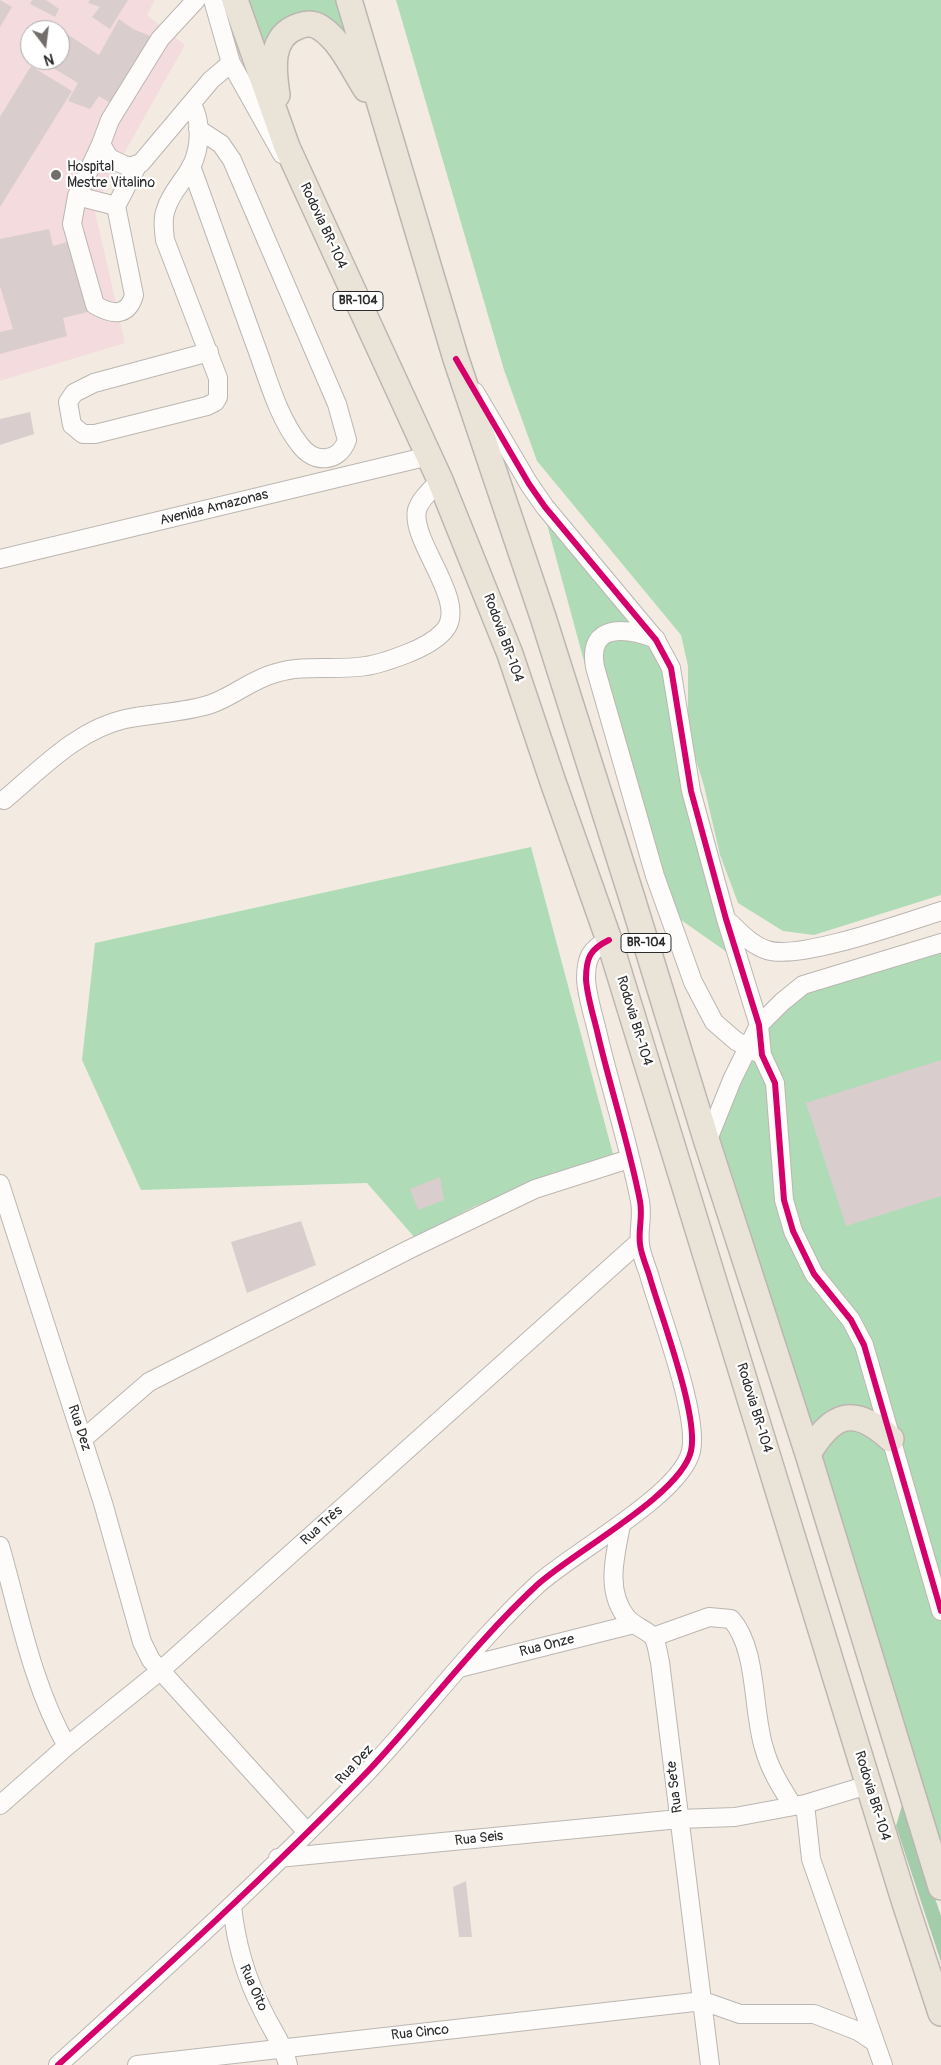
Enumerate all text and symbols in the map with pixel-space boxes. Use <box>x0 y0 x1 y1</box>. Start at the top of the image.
north arrow <box>20 20 70 70</box>
text: N <box>42 50 56 68</box>
place label: Hospital Mestre Vitalino <box>67 159 155 192</box>
marker: Hospital Mestre Vitalino <box>49 168 63 182</box>
street label: Rodovia BR-104 <box>296 180 350 272</box>
road number: BR-104 <box>333 292 383 310</box>
street label: Avenida Amazonas <box>158 486 270 530</box>
street label: Rodovia BR-104 <box>479 591 527 685</box>
road number: BR-104 <box>621 934 671 952</box>
street label: Rodovia BR-104 <box>612 974 656 1068</box>
street label: Rodovia BR-104 <box>732 1361 776 1455</box>
street label: Rua Dez <box>64 1403 94 1453</box>
street label: Rua Três <box>298 1503 346 1549</box>
street label: Rua Onze <box>518 1631 576 1661</box>
street label: Rua Dez <box>333 1742 377 1788</box>
street label: Rodovia BR-104 <box>850 1749 894 1843</box>
street label: Rua Sete <box>663 1760 687 1814</box>
street label: Rua Seis <box>454 1828 504 1850</box>
street label: Rua Oito <box>235 1962 271 2014</box>
street label: Rua Cinco <box>390 2022 450 2044</box>

